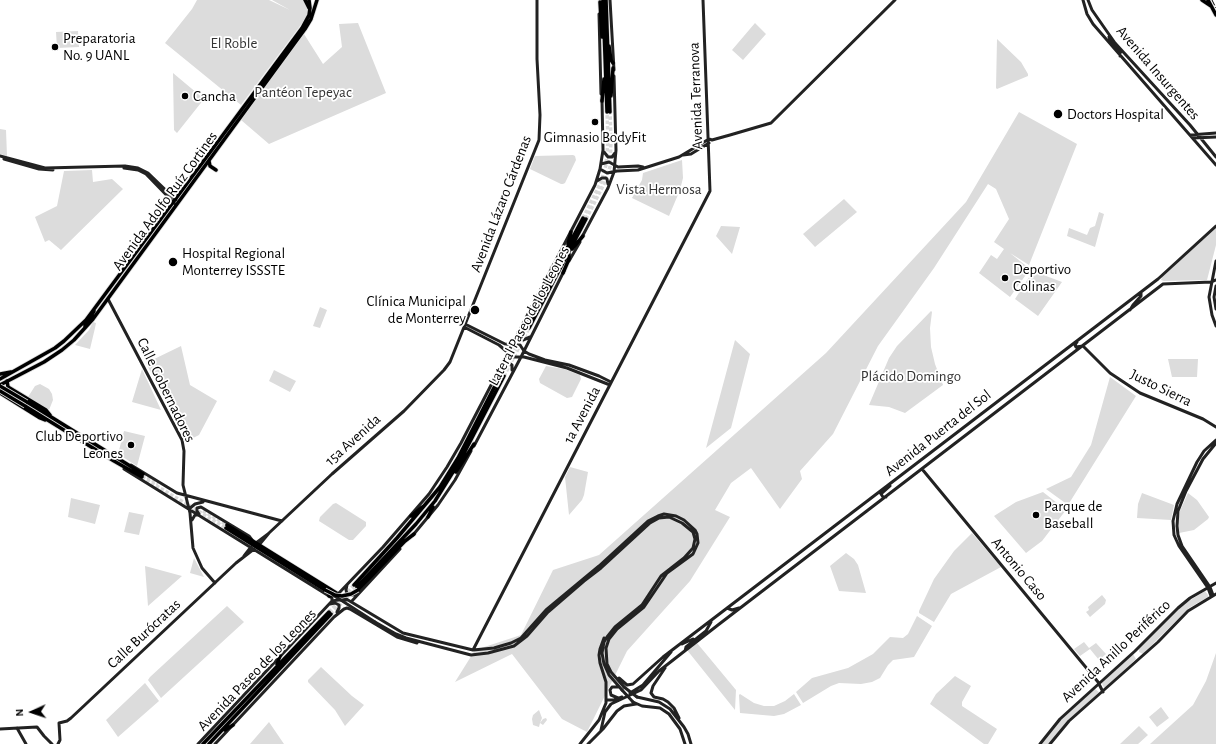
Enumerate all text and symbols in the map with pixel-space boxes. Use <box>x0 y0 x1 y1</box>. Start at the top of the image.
street label: Avenida Insurgentes <box>1112 22 1204 124</box>
place label: Preparatoria No. 9 UANL <box>63 29 136 64</box>
park label: El Roble <box>211 34 257 52</box>
marker: Preparatoria No. 9 UANL <box>50 42 60 52</box>
street label: Avenida Terranova <box>685 42 707 150</box>
park label: Pantéon Tepeyac <box>254 83 352 101</box>
place label: Cancha <box>193 87 236 105</box>
marker: Cancha <box>180 91 190 101</box>
place label: Doctors Hospital <box>1067 105 1164 123</box>
marker: Doctors Hospital <box>1052 108 1064 120</box>
marker: Gimnasio BodyFit <box>590 117 600 127</box>
street label: Avenida Adolfo Ruíz Cortines <box>108 128 222 274</box>
place label: Gimnasio BodyFit <box>544 128 646 146</box>
street label: Avenida Lázaro Cárdenas <box>467 133 535 275</box>
park label: Vista Hermosa <box>616 180 702 198</box>
street label: Lateral Paseo de los Leones <box>484 243 574 389</box>
place label: Hospital Regional Monterrey ISSSTE <box>182 244 285 279</box>
marker: Hospital Regional Monterrey ISSSTE <box>167 256 179 268</box>
place label: Deportivo Colinas <box>1013 260 1071 295</box>
marker: Deportivo Colinas <box>1000 273 1010 283</box>
place label: Clínica Municipal de Monterrey <box>366 292 466 327</box>
marker: Clínica Municipal de Monterrey <box>469 304 481 316</box>
street label: Calle Gobernadores <box>133 335 199 445</box>
street label: Justo Sierra <box>1127 365 1195 411</box>
park label: Plácido Domingo <box>861 367 961 385</box>
street label: 1a Avenida <box>559 383 605 447</box>
street label: Avenida Puerta del Sol <box>881 386 995 480</box>
street label: 15a Avenida <box>322 410 384 470</box>
place label: Club Deportivo Leones <box>35 427 123 462</box>
marker: Club Deportivo Leones <box>126 440 136 450</box>
place label: Parque de Baseball <box>1044 497 1102 532</box>
marker: Parque de Baseball <box>1031 510 1041 520</box>
street label: Antonio Caso <box>987 534 1051 604</box>
street label: Calle Burócratas <box>104 595 184 673</box>
street label: Avenida Anillo Periférico <box>1058 596 1174 706</box>
street label: Avenida Paseo de los Leones <box>194 605 320 735</box>
north arrow <box>12 692 52 732</box>
text: N <box>14 709 25 717</box>

